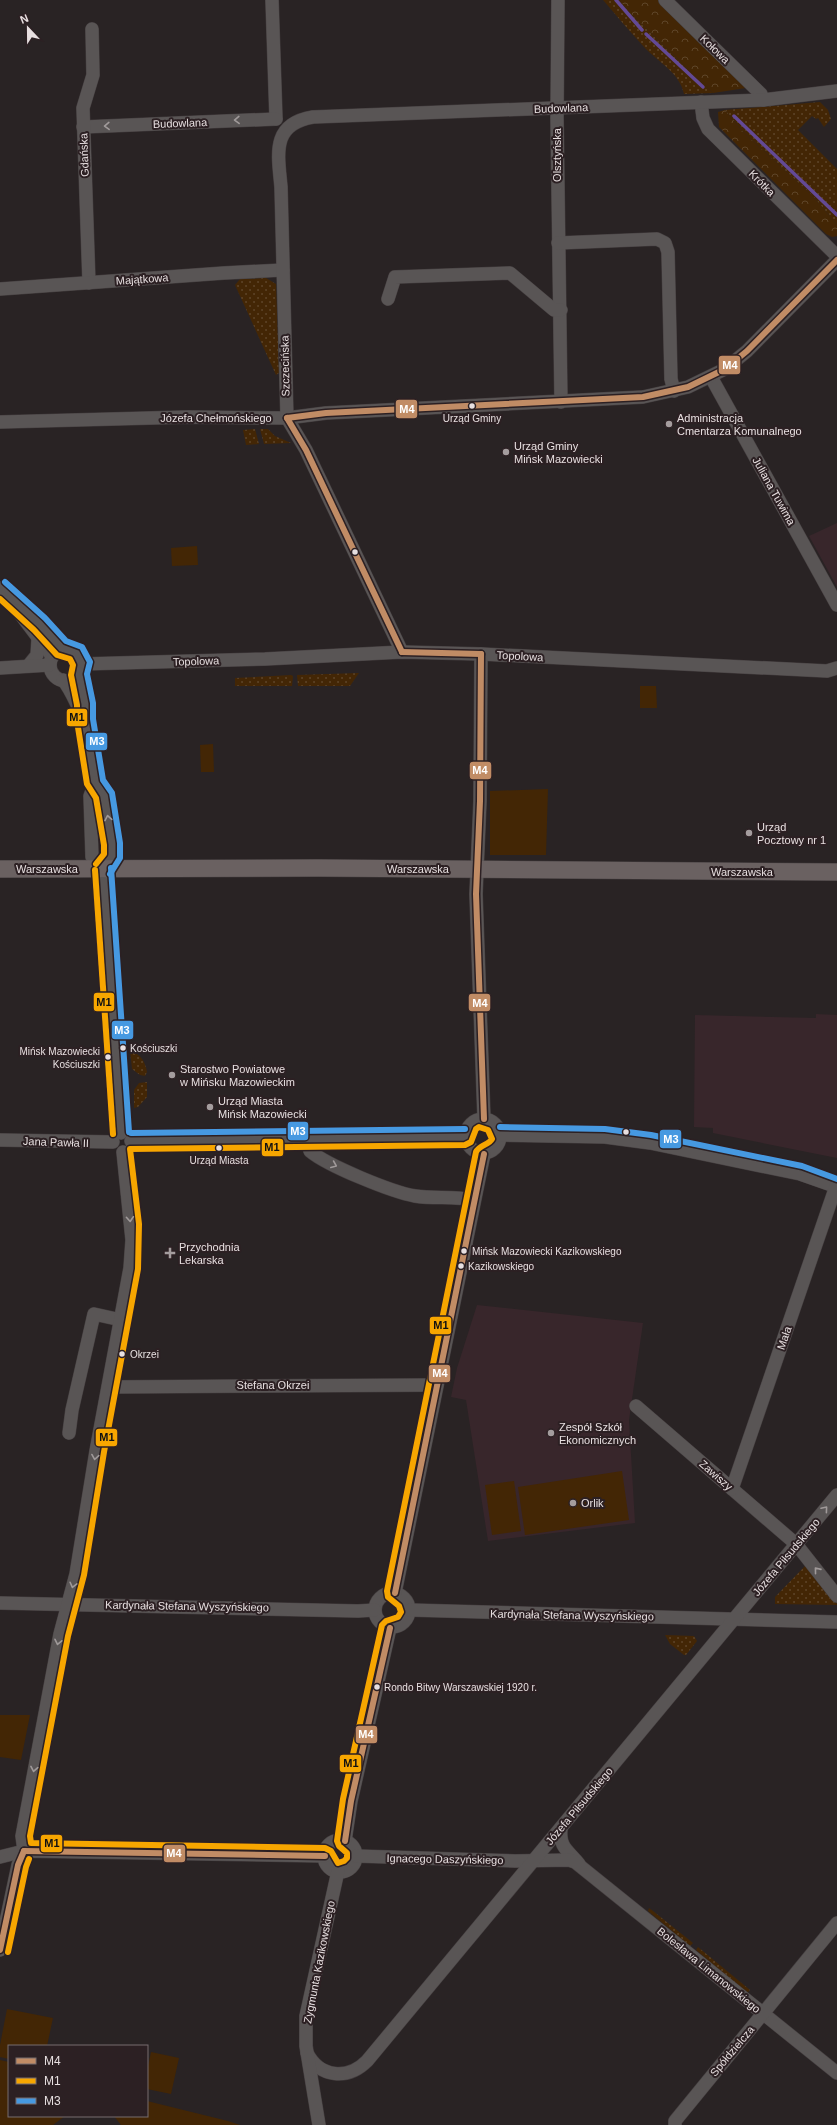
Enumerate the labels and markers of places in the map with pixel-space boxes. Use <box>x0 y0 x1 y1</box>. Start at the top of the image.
marker: Urząd Gminy <box>467 401 477 411</box>
place label: Administracja Cmentarza Komunalnego <box>677 412 802 437</box>
place label: Urząd Gminy <box>443 413 501 424</box>
marker: Administracja Cmentarza Komunalnego <box>664 419 674 429</box>
place label: Urząd Gminy Mińsk Mazowiecki <box>514 440 603 465</box>
marker: Urząd Gminy Mińsk Mazowiecki <box>501 447 511 457</box>
unlabelled marker <box>350 547 360 557</box>
place label: Urząd Pocztowy nr 1 <box>757 821 826 846</box>
marker: Urząd Pocztowy nr 1 <box>744 828 754 838</box>
marker: Kościuszki <box>118 1043 128 1053</box>
place label: Kościuszki <box>130 1043 177 1054</box>
place label: Mińsk Mazowiecki Kościuszki <box>19 1046 100 1070</box>
marker: Mińsk Mazowiecki Kościuszki <box>103 1052 113 1062</box>
place label: Starostwo Powiatowe w Mińsku Mazowieckim <box>179 1063 295 1088</box>
marker: Starostwo Powiatowe w Mińsku Mazowieckim <box>167 1070 177 1080</box>
place label: Urząd Miasta Mińsk Mazowiecki <box>218 1095 307 1120</box>
marker: Urząd Miasta Mińsk Mazowiecki <box>205 1102 215 1112</box>
unlabelled marker <box>621 1127 631 1137</box>
marker: Urząd Miasta <box>214 1143 224 1153</box>
place label: Urząd Miasta <box>190 1155 249 1166</box>
place label: Przychodnia Lekarska <box>179 1241 240 1266</box>
marker: Mińsk Mazowiecki Kazikowskiego <box>459 1246 469 1256</box>
place label: Mińsk Mazowiecki Kazikowskiego <box>472 1246 622 1257</box>
marker: Przychodnia Lekarska <box>164 1247 176 1259</box>
marker: Kazikowskiego <box>456 1261 466 1271</box>
place label: Kazikowskiego <box>468 1261 535 1272</box>
marker: Okrzei <box>117 1349 127 1359</box>
place label: Okrzei <box>130 1349 159 1360</box>
place label: Zespół Szkół Ekonomicznych <box>559 1421 636 1446</box>
marker: Zespół Szkół Ekonomicznych <box>546 1428 556 1438</box>
place label: Orlik <box>581 1497 604 1509</box>
marker: Orlik <box>568 1498 578 1508</box>
marker: Rondo Bitwy Warszawskiej 1920 r. <box>372 1682 382 1692</box>
place label: Rondo Bitwy Warszawskiej 1920 r. <box>384 1682 537 1693</box>

